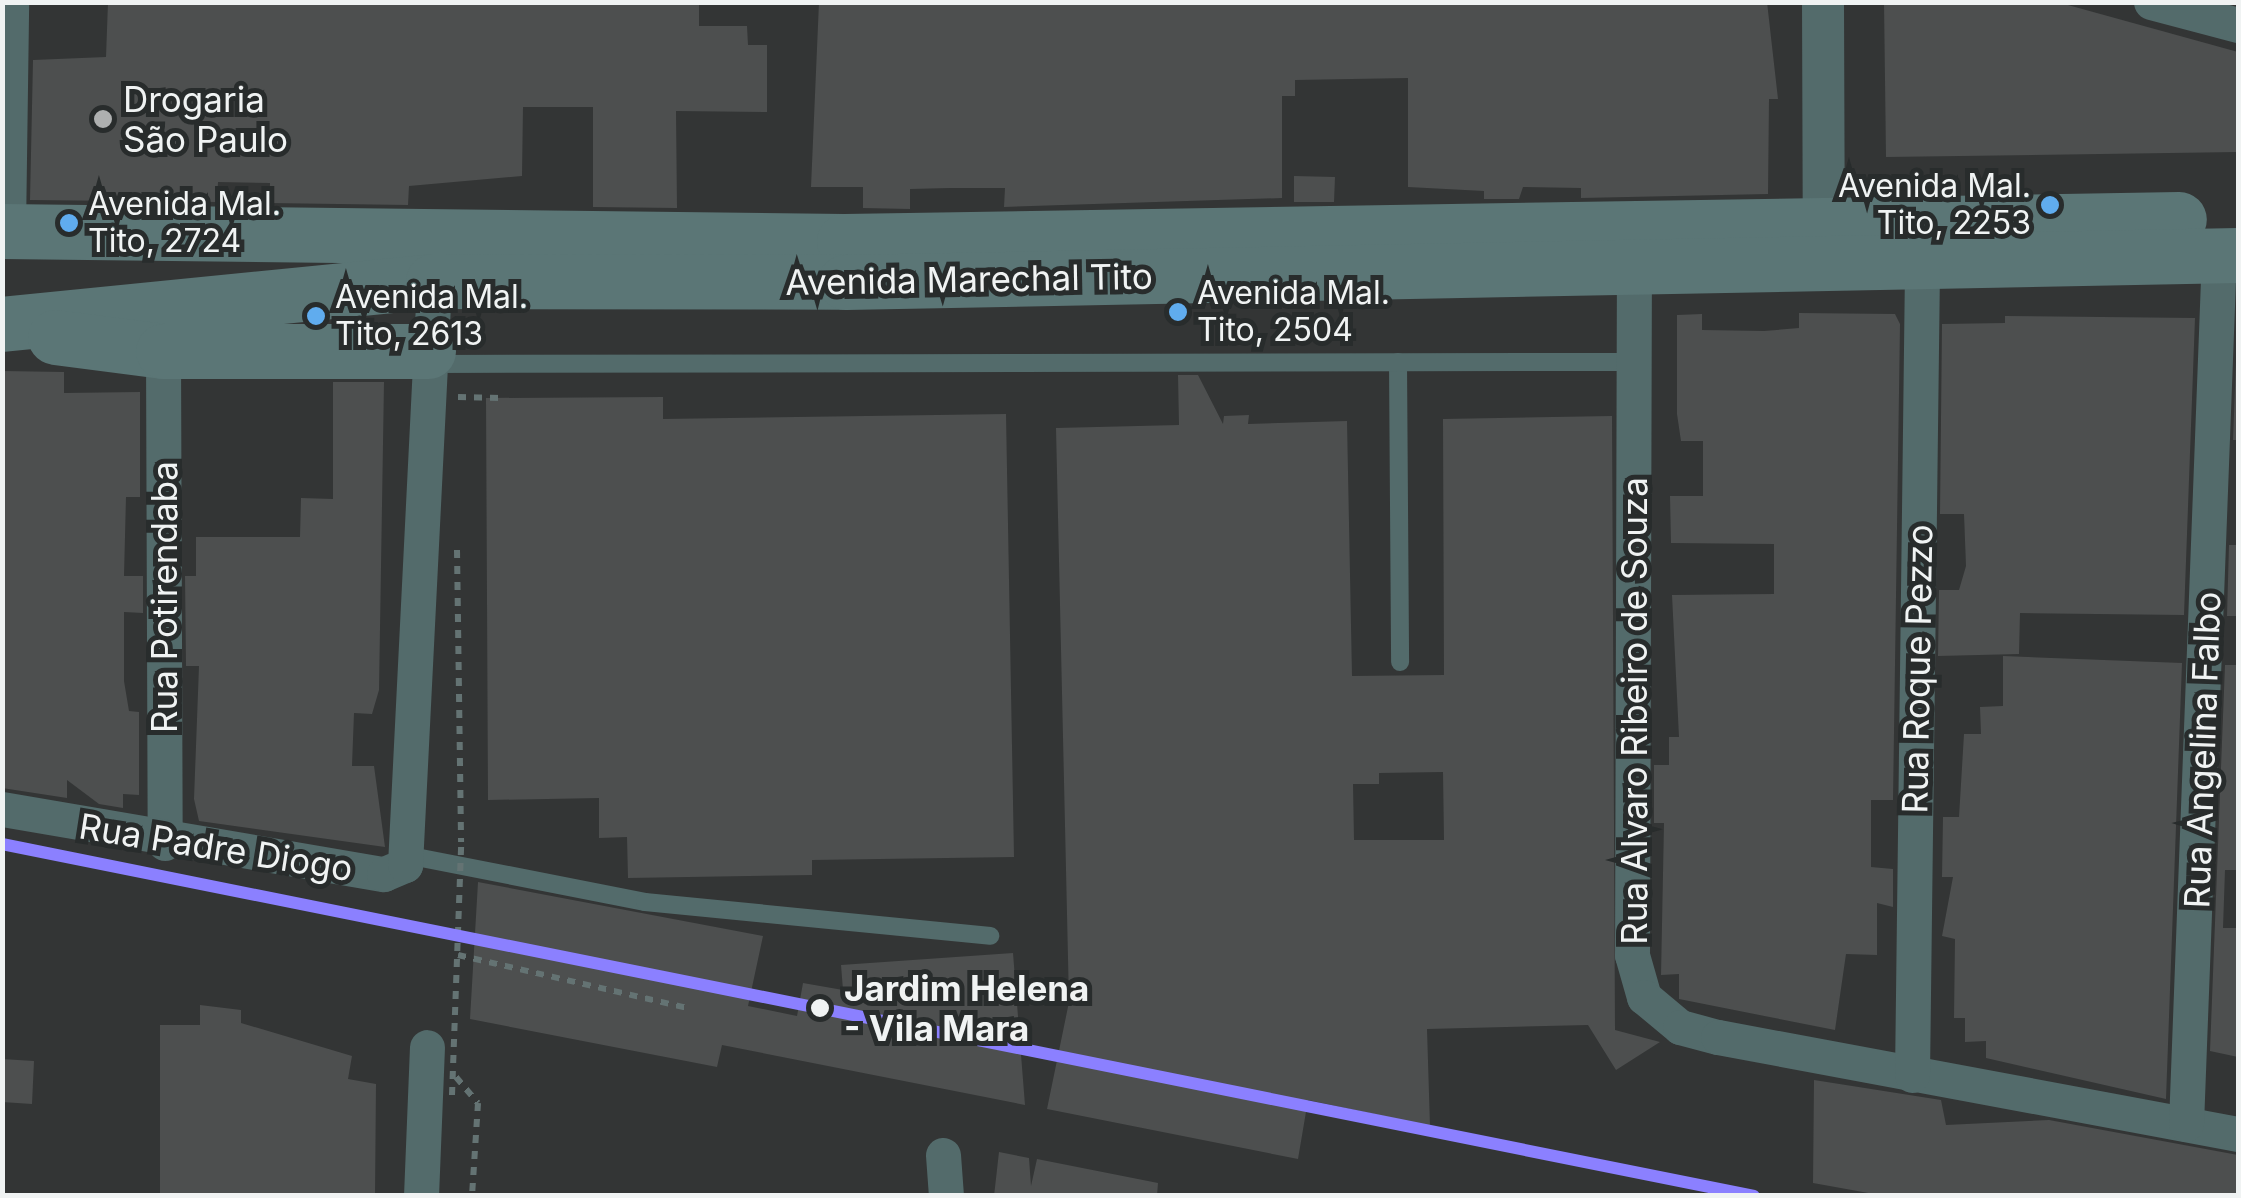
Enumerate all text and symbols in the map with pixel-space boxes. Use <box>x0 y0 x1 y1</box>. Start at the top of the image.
place label: Drogaria São Paulo <box>123 78 288 160</box>
marker: Drogaria São Paulo <box>92 108 114 130</box>
place label: Avenida Mal. Tito, 2253 <box>1838 168 2031 243</box>
place label: Avenida Mal. Tito, 2724 <box>88 186 281 261</box>
marker: Avenida Mal. Tito, 2253 <box>2040 195 2060 215</box>
marker: Avenida Mal. Tito, 2724 <box>59 213 79 233</box>
street label: Avenida Marechal Tito <box>785 255 1153 303</box>
place label: Avenida Mal. Tito, 2504 <box>1197 275 1390 350</box>
place label: Avenida Mal. Tito, 2613 <box>335 279 528 354</box>
marker: Avenida Mal. Tito, 2504 <box>1168 302 1188 322</box>
marker: Avenida Mal. Tito, 2613 <box>306 306 326 326</box>
street label: Rua Potirendaba <box>143 461 185 733</box>
street label: Rua Alvaro Ribeiro de Souza <box>1613 477 1655 945</box>
street label: Rua Roque Pezzo <box>1893 524 1941 814</box>
street label: Rua Angelina Falbo <box>2175 591 2229 909</box>
street label: Rua Padre Diogo <box>76 805 356 889</box>
place label: Jardim Helena - Vila Mara <box>844 967 1089 1049</box>
marker: Jardim Helena - Vila Mara <box>805 993 835 1023</box>

